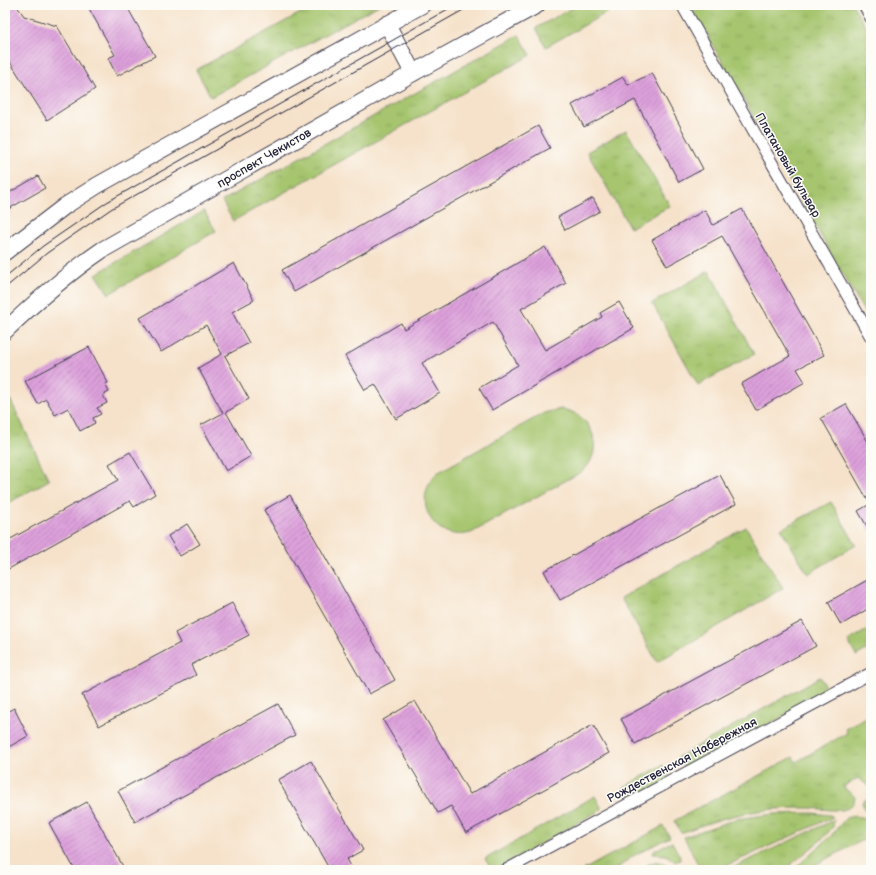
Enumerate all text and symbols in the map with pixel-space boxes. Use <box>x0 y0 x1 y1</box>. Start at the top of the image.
street label: Платановый бульвар <box>751 110 824 220</box>
street label: проспект Чекистов <box>214 125 315 191</box>
street label: Рождественская Набережная <box>605 714 760 806</box>

